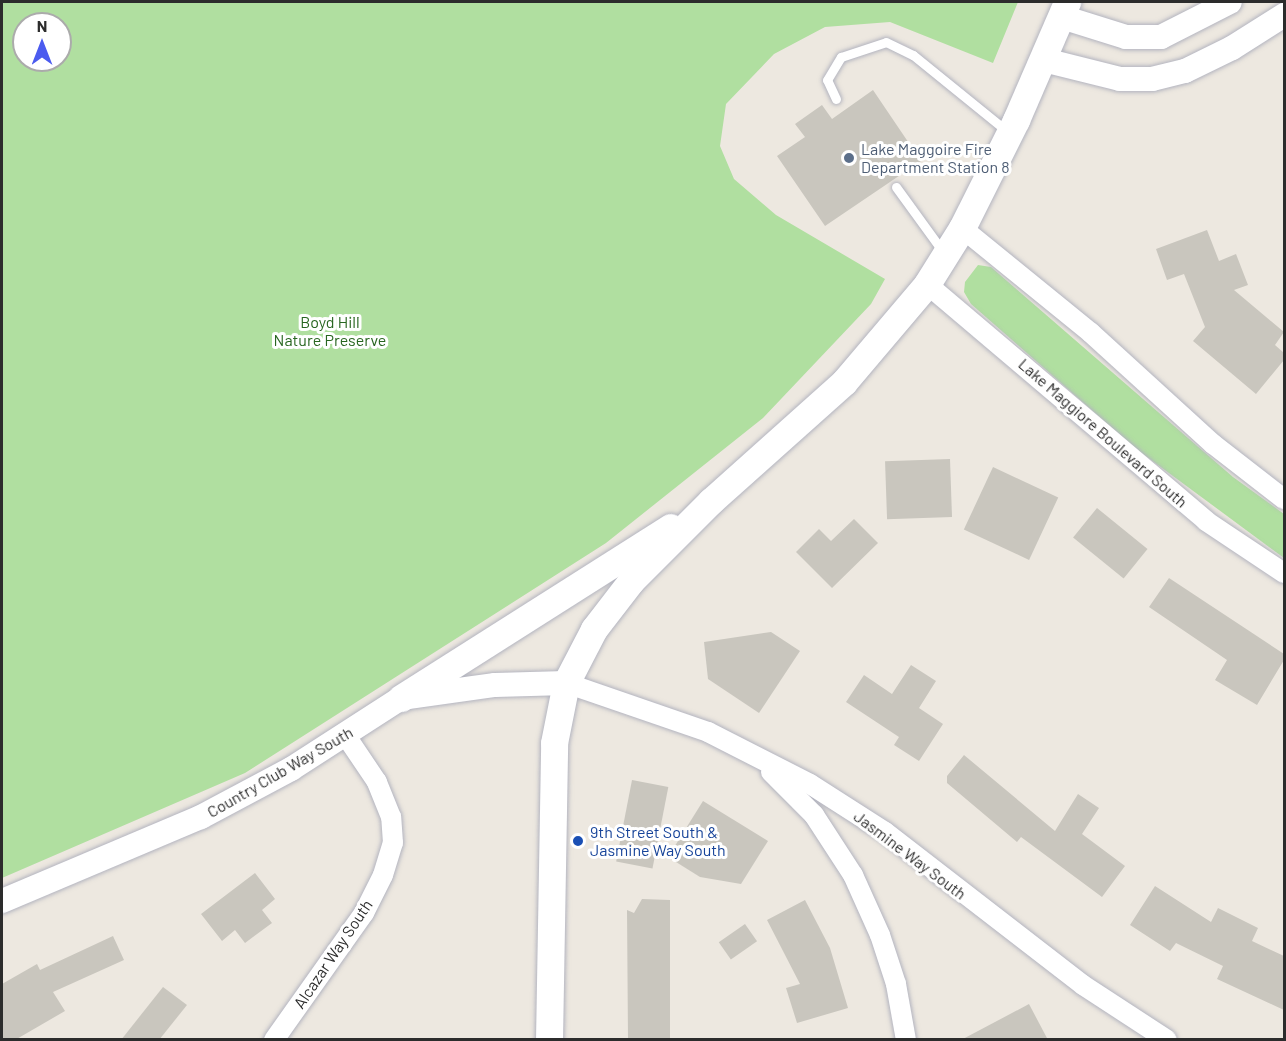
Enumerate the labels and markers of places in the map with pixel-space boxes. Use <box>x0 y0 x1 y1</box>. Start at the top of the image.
place label: Lake Maggoire Fire Department Station 8 <box>861 139 1010 177</box>
marker: Lake Maggoire Fire Department Station 8 <box>842 151 856 165</box>
place label: 9th Street South & Jasmine Way South <box>590 822 726 860</box>
marker: 9th Street South & Jasmine Way South <box>571 834 585 848</box>

